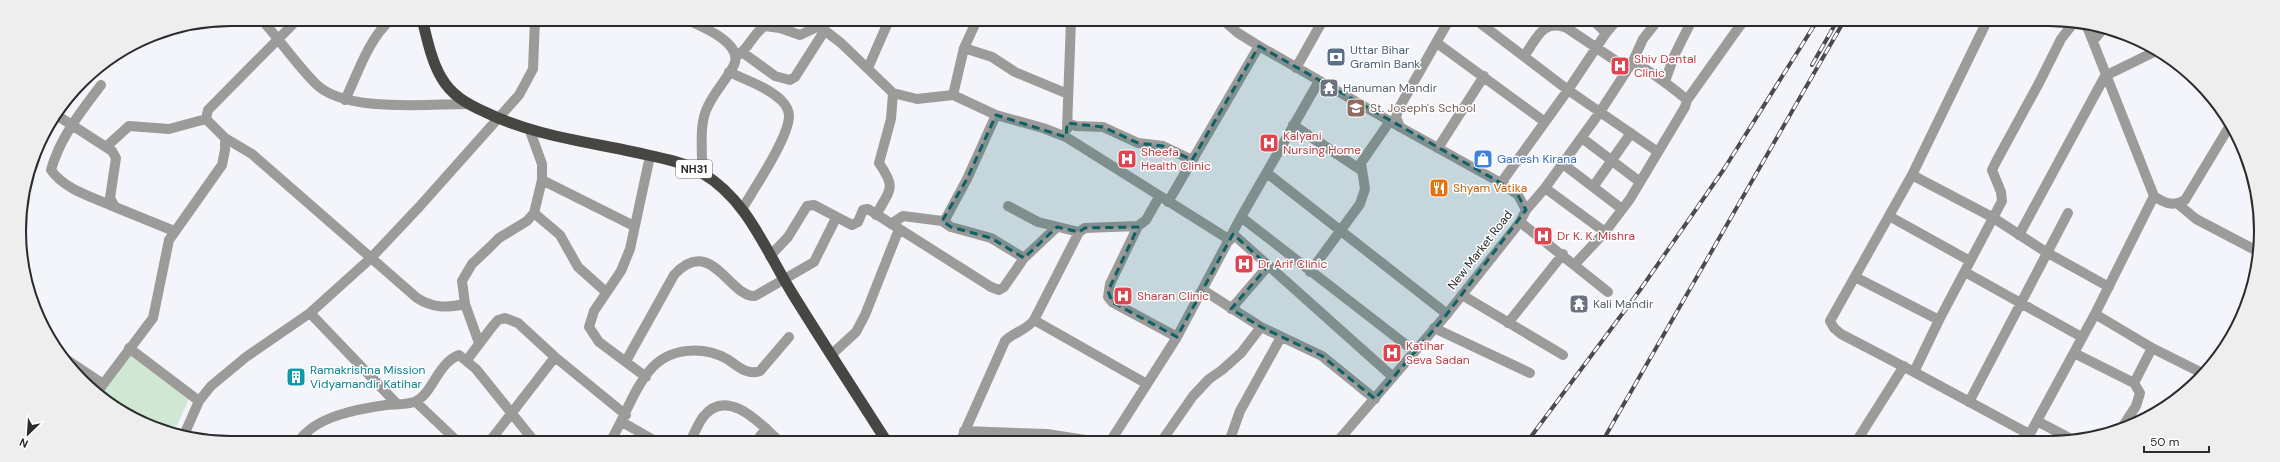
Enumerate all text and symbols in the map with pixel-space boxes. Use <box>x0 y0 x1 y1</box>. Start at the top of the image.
place label: Uttar Bihar Gramin Bank <box>1350 42 1420 72</box>
bank icon: Uttar Bihar Gramin Bank <box>1325 46 1347 68</box>
place label: Shiv Dental Clinic <box>1634 51 1696 81</box>
hospital icon: Shiv Dental Clinic <box>1609 55 1631 77</box>
temple icon: Hanuman Mandir <box>1318 77 1340 99</box>
place label: Hanuman Mandir <box>1343 80 1438 96</box>
school or university icon: St. Joseph's School <box>1345 97 1367 119</box>
place label: St. Joseph's School <box>1370 100 1476 116</box>
place label: Kalyani Nursing Home <box>1283 128 1361 158</box>
hospital icon: Kalyani Nursing Home <box>1258 132 1280 154</box>
place label: Sheefa Health Clinic <box>1141 144 1211 174</box>
hospital icon: Sheefa Health Clinic <box>1116 148 1138 170</box>
shop icon: Ganesh Kirana <box>1472 148 1494 170</box>
place label: Ganesh Kirana <box>1497 151 1577 167</box>
road number: NH31 <box>676 160 712 178</box>
restaurant icon: Shyam Vatika <box>1428 177 1450 199</box>
place label: Shyam Vatika <box>1453 180 1527 196</box>
street label: New Market Road <box>1444 207 1516 293</box>
hospital icon: Dr K. K. Mishra <box>1532 225 1554 247</box>
place label: Dr K. K. Mishra <box>1557 228 1635 244</box>
hospital icon: Dr Arif Clinic <box>1233 253 1255 275</box>
place label: Dr Arif Clinic <box>1258 256 1327 272</box>
hospital icon: Sharan Clinic <box>1112 285 1134 307</box>
place label: Sharan Clinic <box>1137 288 1209 304</box>
temple icon: Kali Mandir <box>1568 293 1590 315</box>
place label: Kali Mandir <box>1593 296 1654 312</box>
place label: Katihar Seva Sadan <box>1406 338 1470 368</box>
hospital icon: Katihar Seva Sadan <box>1381 342 1403 364</box>
place label: Ramakrishna Mission Vidyamandir Katihar <box>310 362 426 392</box>
building icon: Ramakrishna Mission Vidyamandir Katihar <box>285 366 307 388</box>
north arrow <box>8 414 48 454</box>
scale bar <box>2144 428 2209 454</box>
text: 50 m <box>2150 434 2179 450</box>
text: N <box>17 435 30 451</box>

